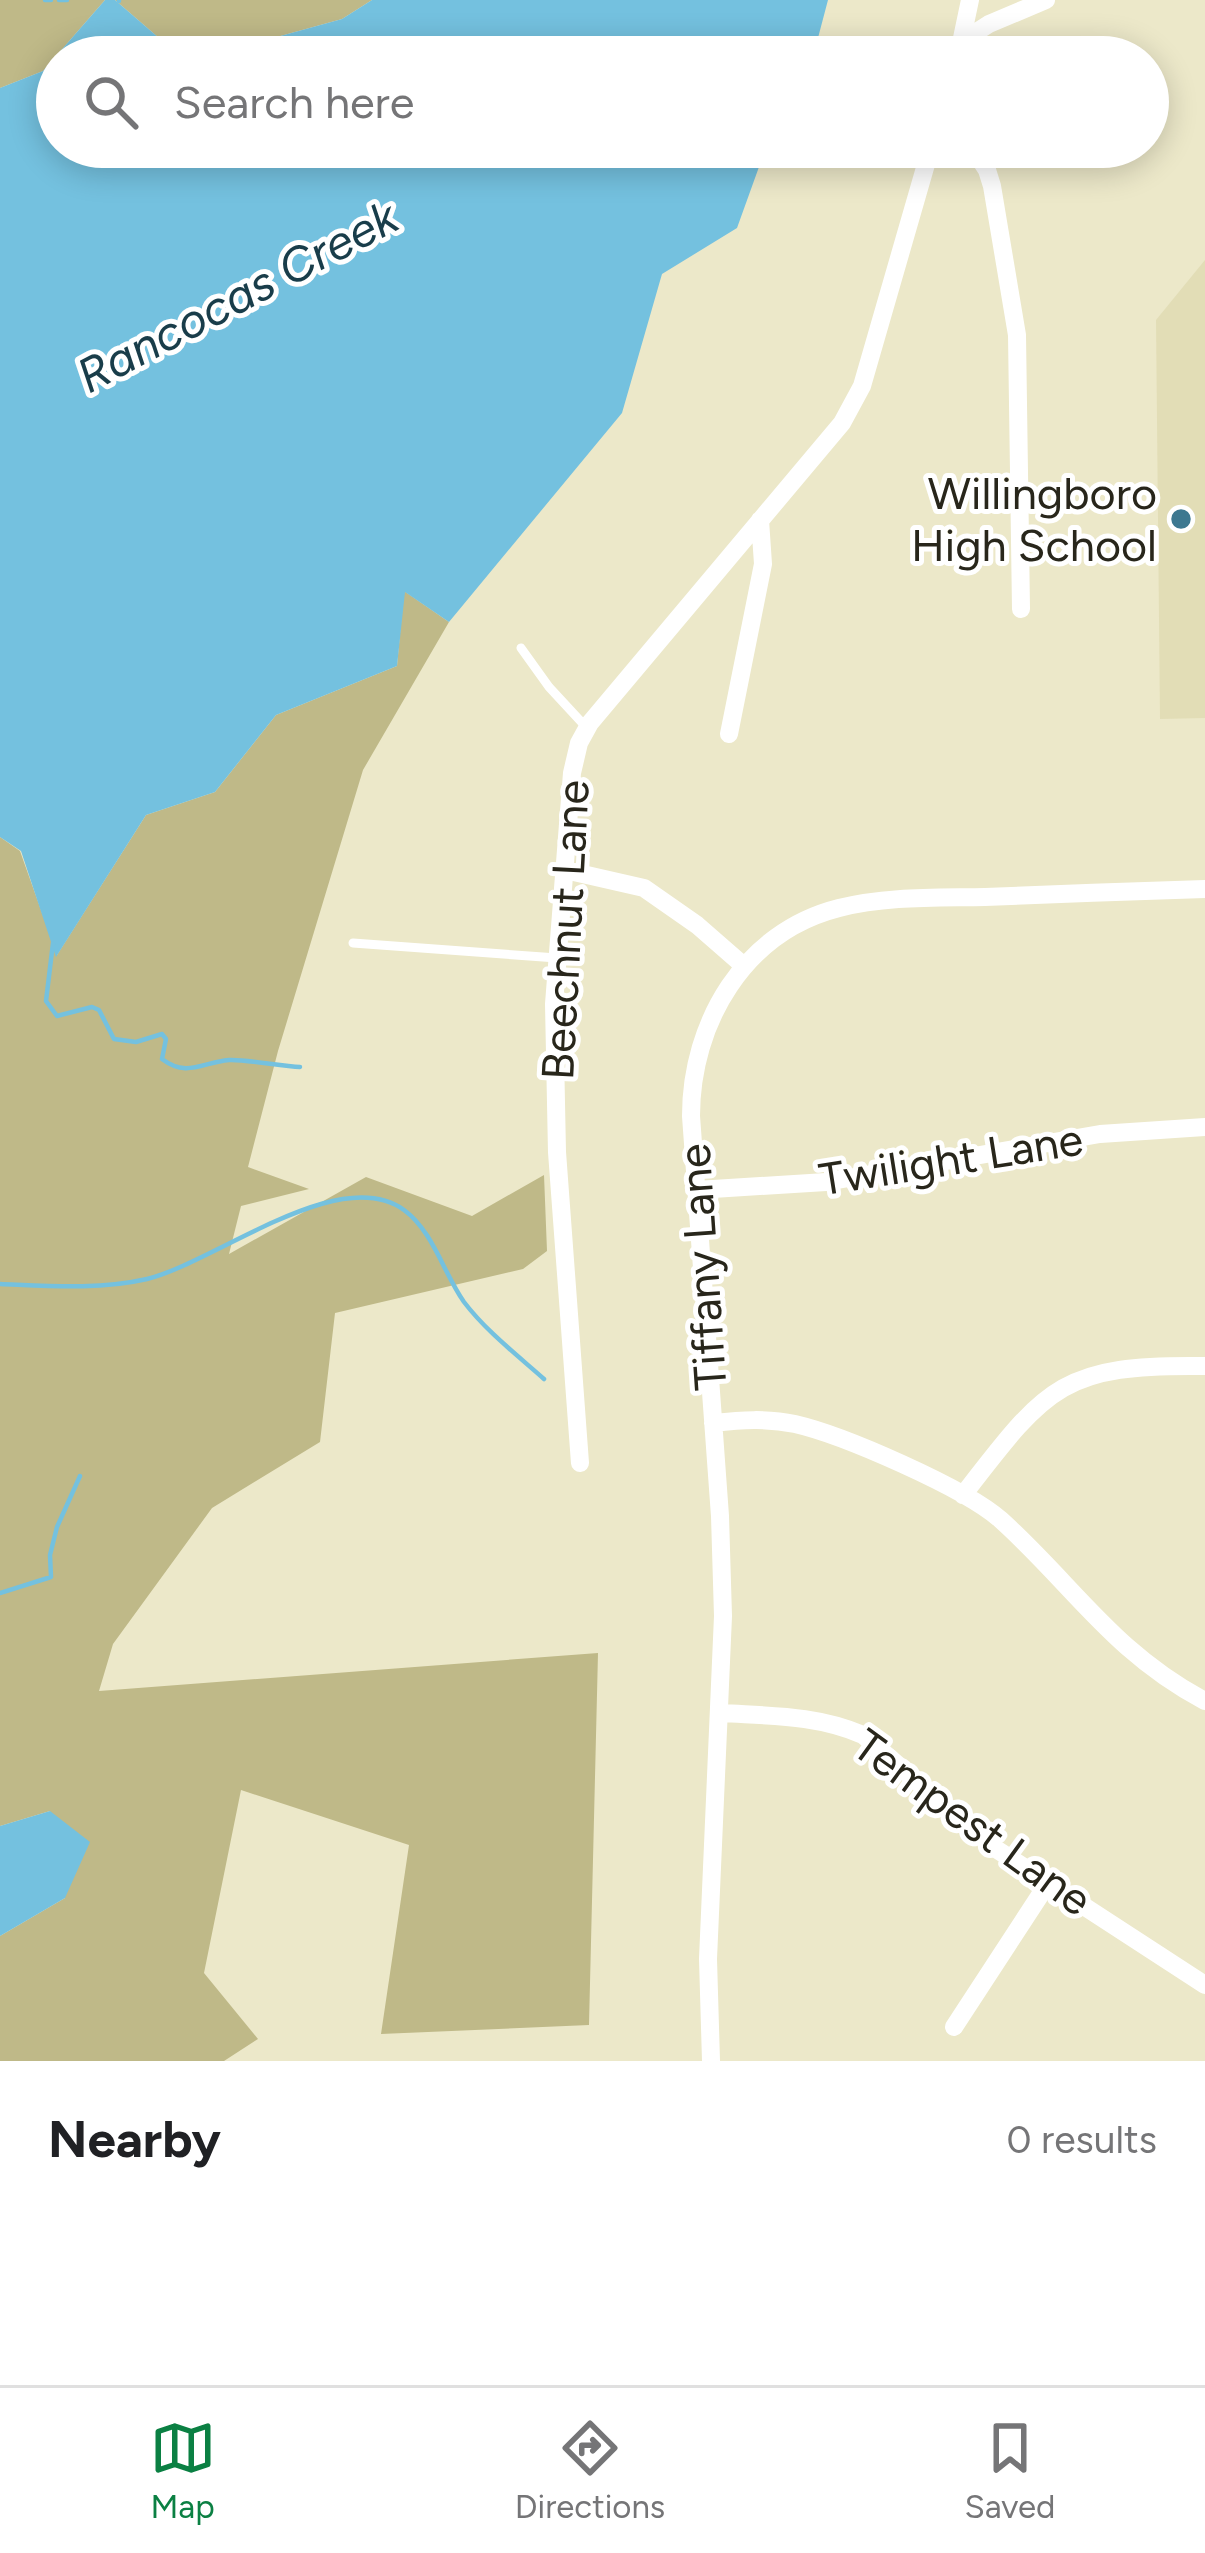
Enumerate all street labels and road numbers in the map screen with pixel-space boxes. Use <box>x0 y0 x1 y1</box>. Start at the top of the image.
street label: Beechnut Lane <box>530 779 600 1081</box>
street label: Twilight Lane <box>815 1112 1087 1206</box>
street label: Tiffany Lane <box>666 1142 738 1392</box>
street label: Tempest Lane <box>843 1718 1103 1926</box>

